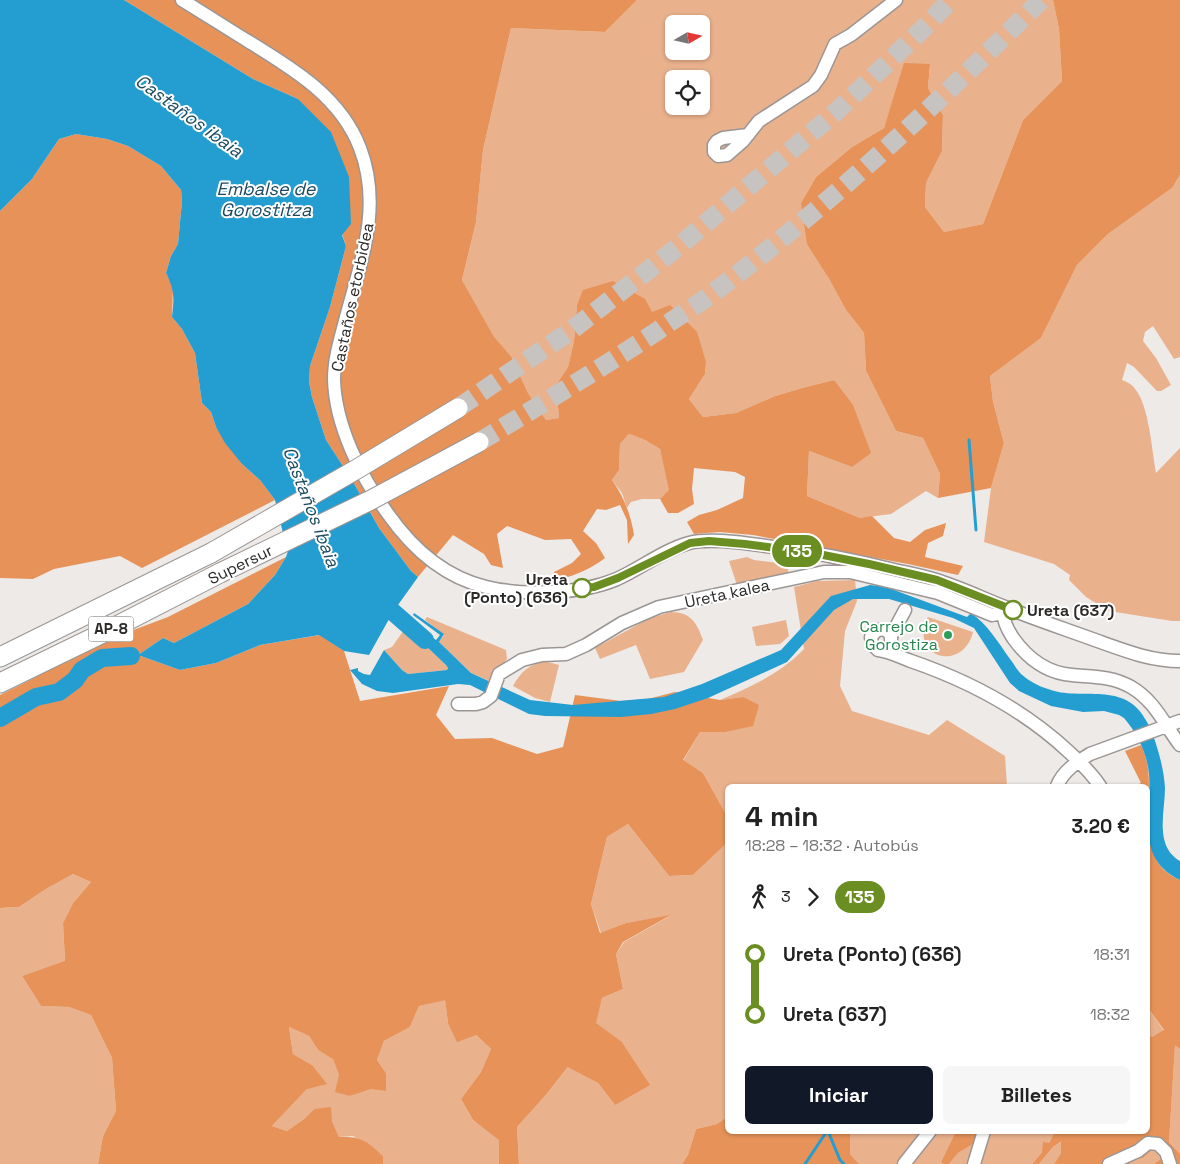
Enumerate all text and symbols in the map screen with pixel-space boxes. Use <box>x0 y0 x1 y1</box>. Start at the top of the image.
north arrow <box>665 15 710 60</box>
map controls <box>665 15 710 115</box>
water label: Castaños ibaia <box>131 69 248 163</box>
button: locate <box>665 70 710 115</box>
water label: Embalse de Gorostitza <box>217 177 317 221</box>
street label: Castaños etorbidea <box>326 221 379 374</box>
water label: Castaños ibaia <box>278 443 345 571</box>
line badge: 135 <box>768 535 826 567</box>
text: 135 <box>782 539 812 562</box>
street label: Supersur <box>204 540 276 589</box>
place label: Ureta (Ponto) (636) <box>464 569 568 608</box>
street label: Ureta kalea <box>683 574 772 613</box>
marker: Ureta (Ponto) (636) <box>572 578 592 598</box>
marker: Ureta (637) <box>1003 600 1023 620</box>
place label: Ureta (637) <box>1027 600 1114 621</box>
road number: AP-8 <box>88 616 134 642</box>
place label: Carrejo de Gorostiza <box>860 616 938 655</box>
marker: Carrejo de Gorostiza <box>942 629 954 641</box>
text: 4 min <box>745 798 819 834</box>
text: 3.20 € <box>1071 814 1130 839</box>
text: 18:28 – 18:32 · Autobús <box>745 835 919 856</box>
icon: walk <box>745 883 773 911</box>
icon: forward <box>799 883 827 911</box>
text: 135 <box>845 885 875 908</box>
text: 3 <box>781 886 791 907</box>
text: Ureta (Ponto) (636) <box>783 942 961 967</box>
text: 18:31 <box>1093 944 1130 965</box>
text: Ureta (637) <box>783 1002 887 1027</box>
text: 18:32 <box>1090 1004 1130 1025</box>
button: Iniciar <box>745 1066 933 1124</box>
button: Billetes <box>943 1066 1130 1124</box>

